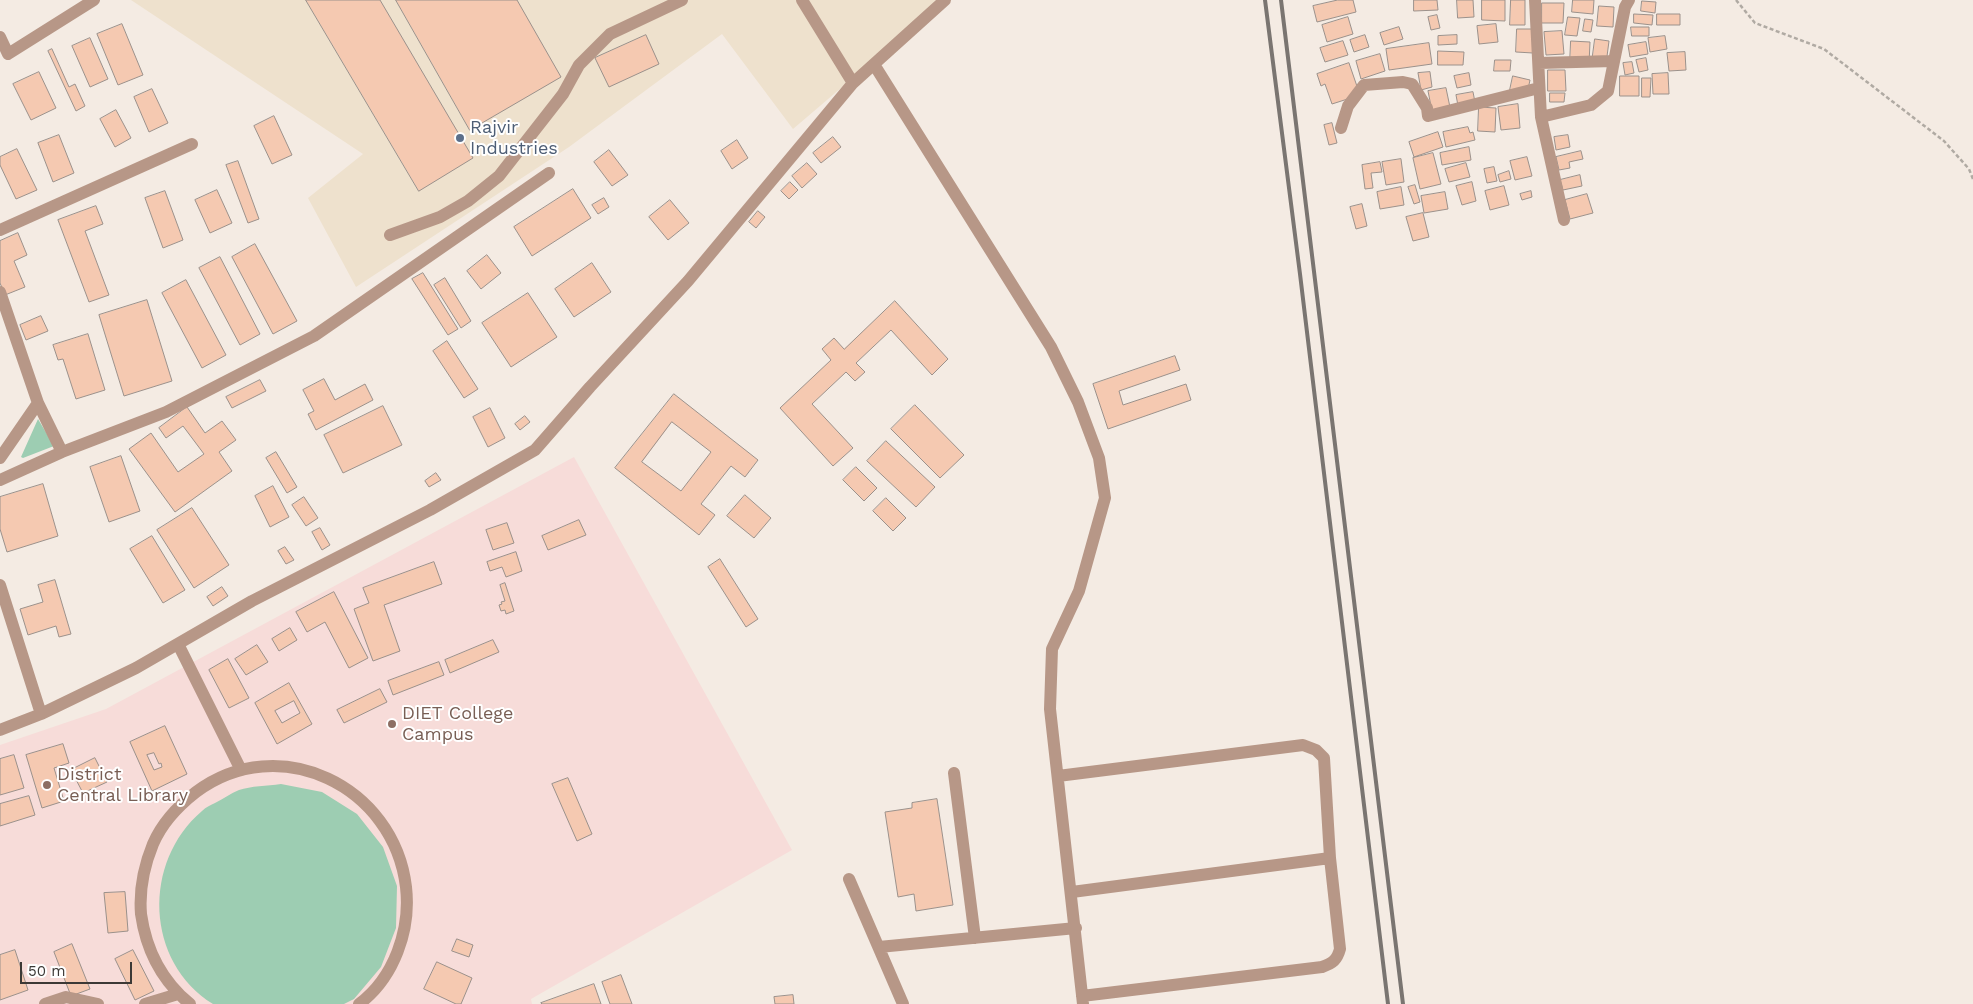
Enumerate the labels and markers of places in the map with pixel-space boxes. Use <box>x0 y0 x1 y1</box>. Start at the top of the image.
place label: Rajvir Industries <box>470 117 558 160</box>
marker: Rajvir Industries <box>454 132 466 144</box>
place label: DIET College Campus <box>402 703 513 746</box>
marker: DIET College Campus <box>386 718 398 730</box>
place label: District Central Library <box>57 764 188 806</box>
marker: District Central Library <box>41 779 53 791</box>

